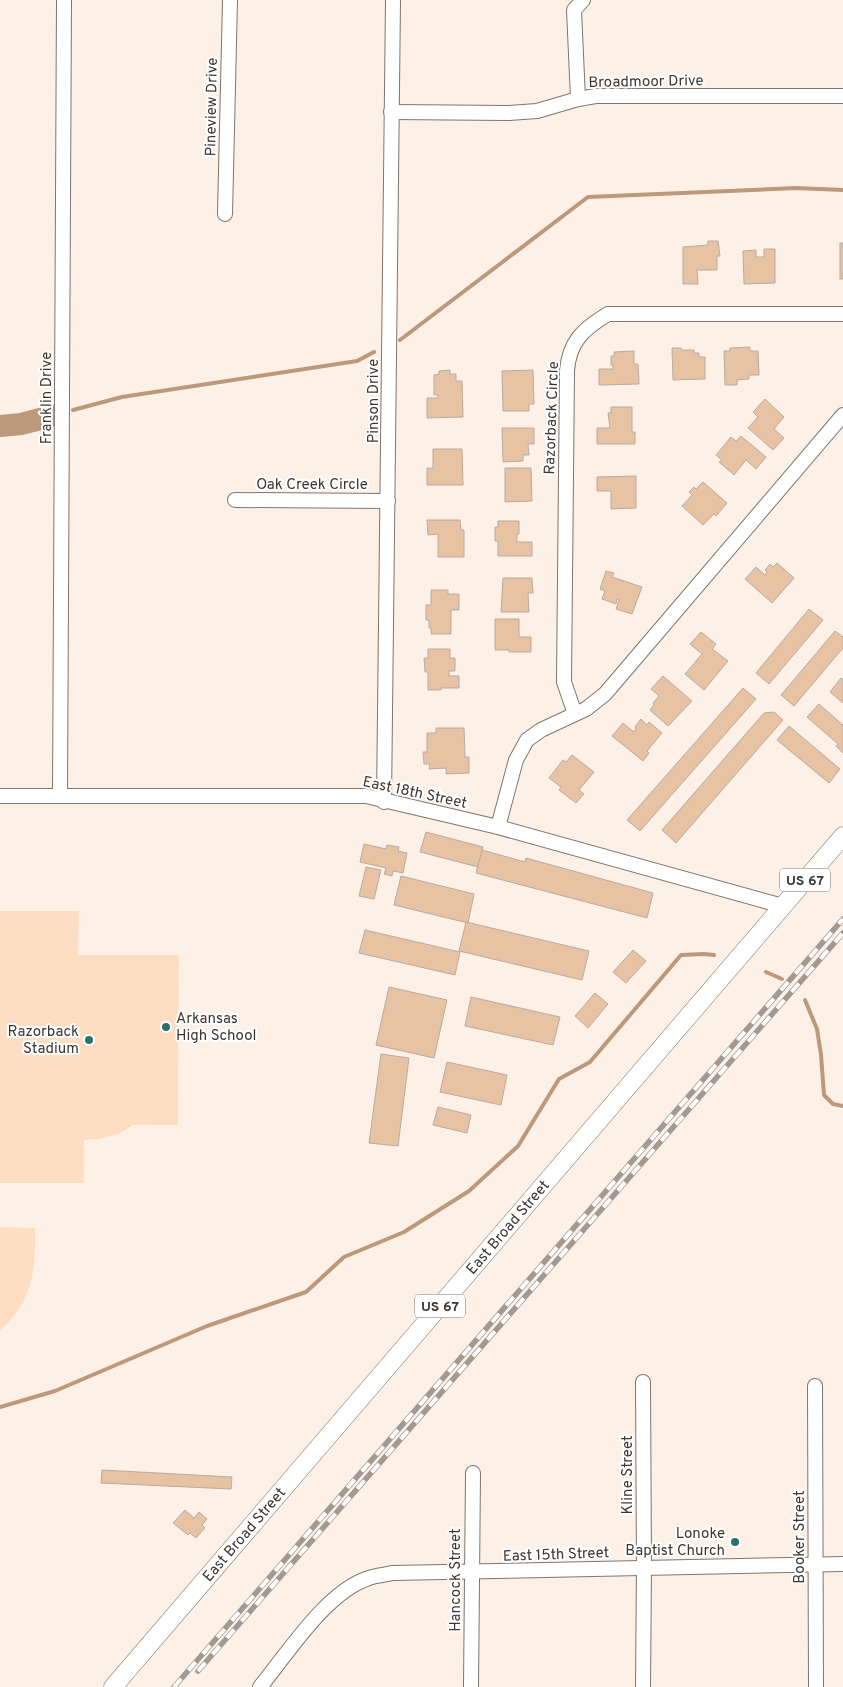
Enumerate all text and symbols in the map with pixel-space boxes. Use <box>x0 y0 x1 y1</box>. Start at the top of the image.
street label: Pineview Drive <box>202 57 223 157</box>
street label: Broadmoor Drive <box>588 72 704 93</box>
street label: Franklin Drive <box>38 352 57 444</box>
street label: Pinson Drive <box>365 359 384 443</box>
street label: Razorback Circle <box>541 361 564 475</box>
street label: Oak Creek Circle <box>256 476 368 495</box>
street label: East 18th Street <box>361 773 469 814</box>
road number: US 67 <box>780 868 830 892</box>
place label: Arkansas High School <box>176 1010 257 1046</box>
marker: Arkansas High School <box>160 1021 172 1033</box>
place label: Razorback Stadium <box>8 1023 79 1059</box>
marker: Razorback Stadium <box>83 1034 95 1046</box>
street label: East Broad Street <box>463 1177 554 1279</box>
road number: US 67 <box>415 1294 465 1318</box>
street label: Kline Street <box>619 1435 638 1515</box>
street label: East Broad Street <box>199 1484 291 1586</box>
street label: Booker Street <box>791 1490 810 1584</box>
place label: Lonoke Baptist Church <box>625 1525 725 1561</box>
street label: Hancock Street <box>447 1528 466 1632</box>
marker: Lonoke Baptist Church <box>729 1536 741 1548</box>
street label: East 15th Street <box>503 1544 610 1567</box>

